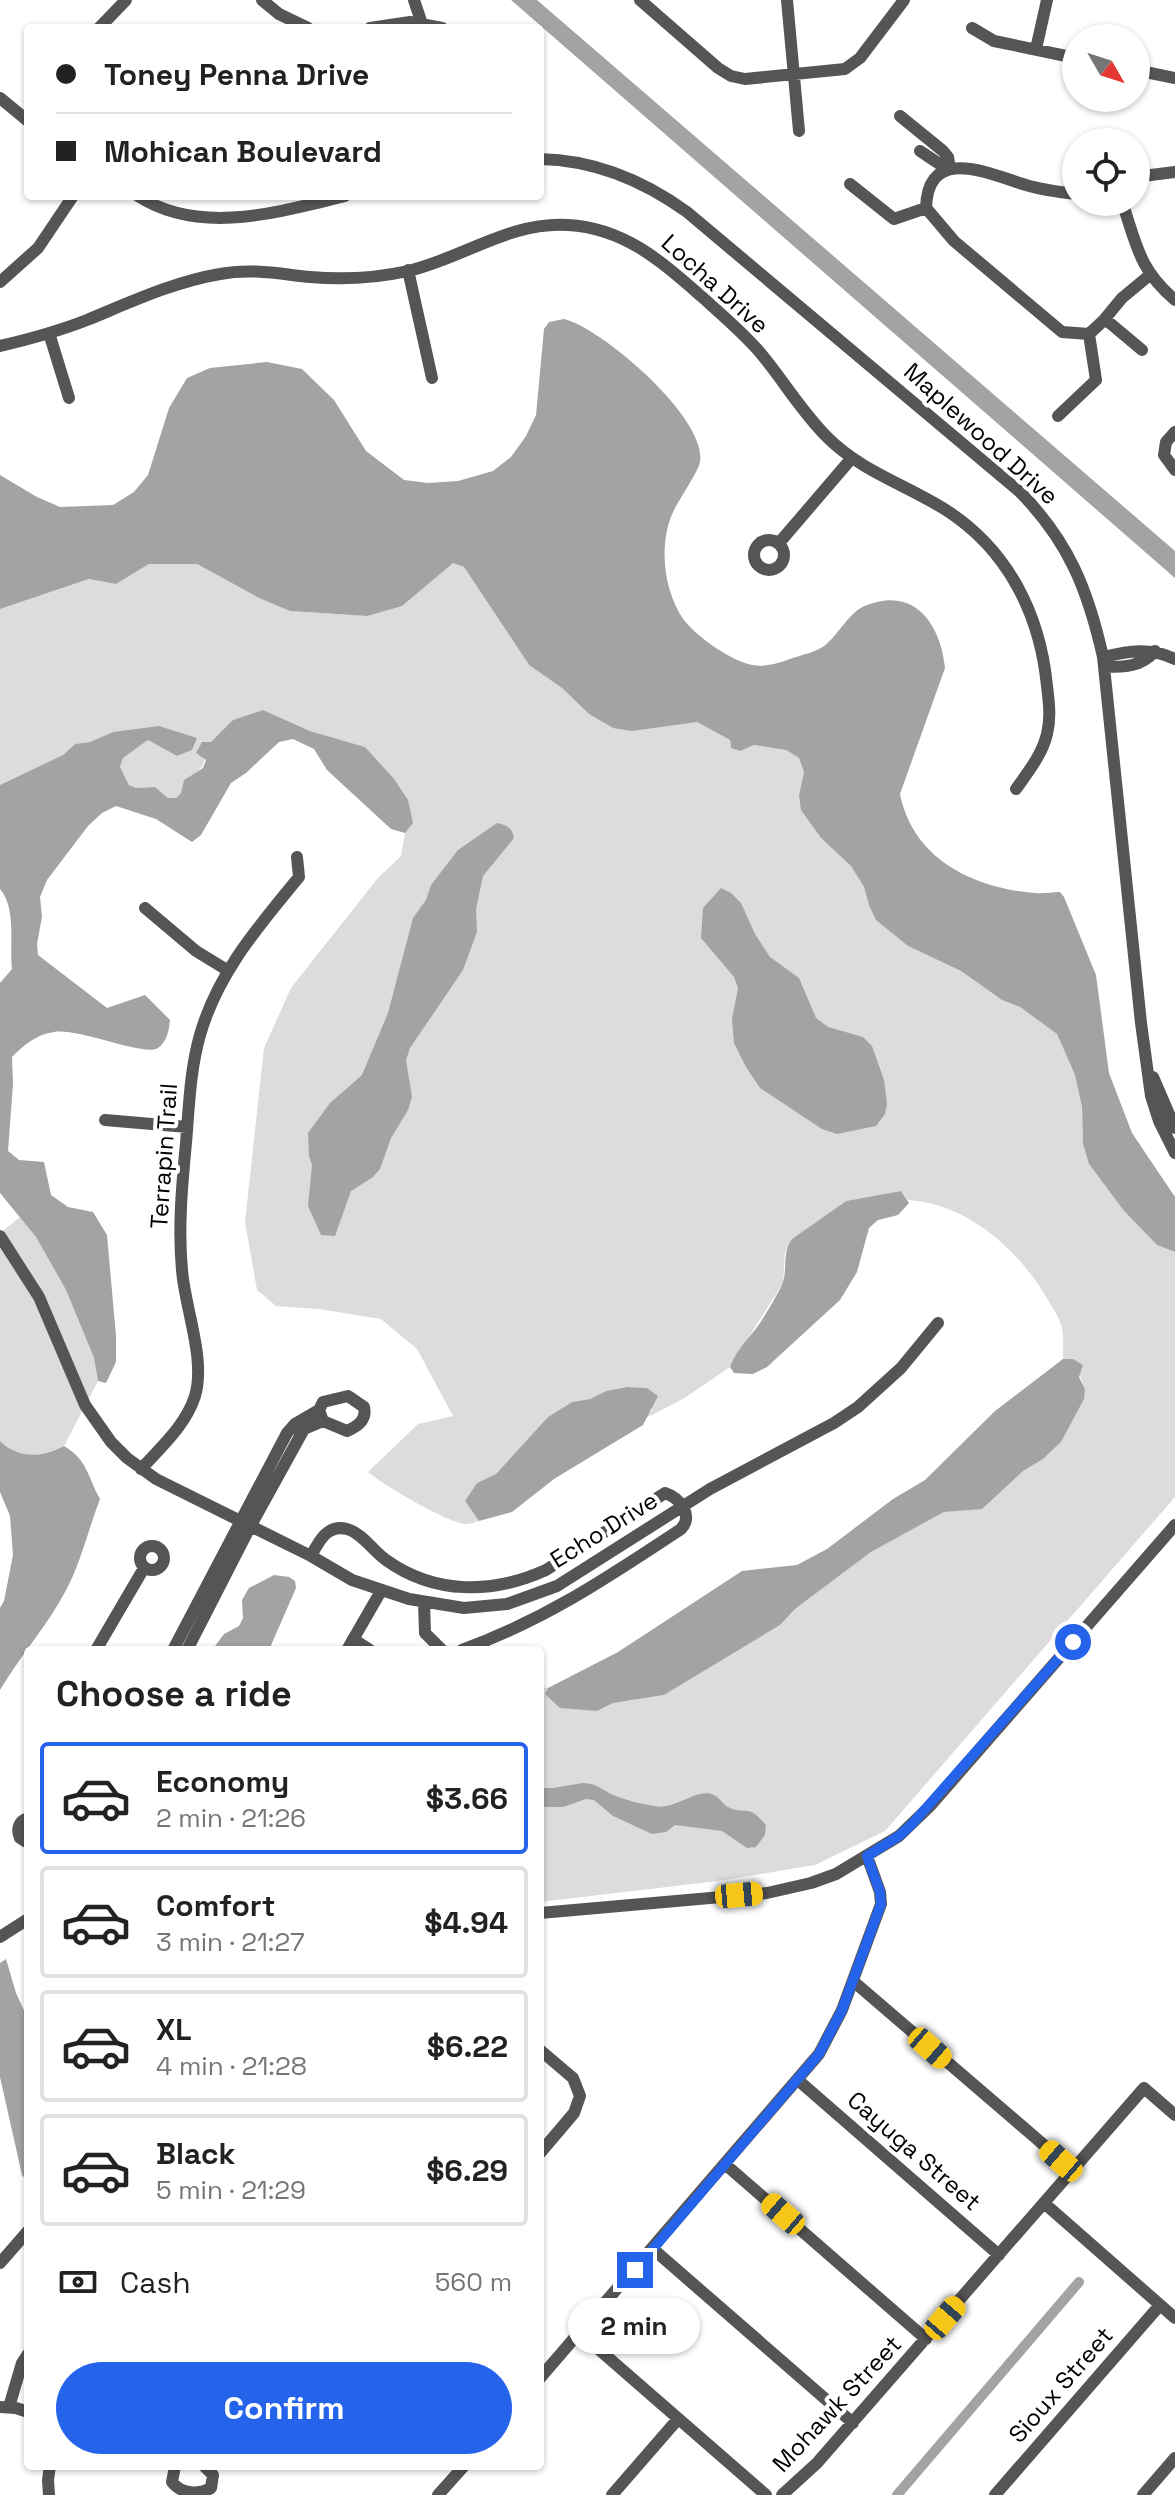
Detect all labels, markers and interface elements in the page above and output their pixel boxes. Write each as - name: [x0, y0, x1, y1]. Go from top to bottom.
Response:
- north arrow: [1062, 24, 1150, 112]
- map controls: [1062, 24, 1150, 216]
- text: Toney Penna Drive: [104, 55, 369, 94]
- button: locate: [1062, 128, 1150, 216]
- text: Mohican Boulevard: [104, 132, 382, 171]
- street label: Locha Drive: [655, 227, 776, 340]
- street label: Maplewood Drive: [898, 356, 1065, 511]
- street label: Terrapin Trail: [143, 1082, 184, 1230]
- street label: Echo Drive: [544, 1484, 663, 1575]
- route start: [1055, 1624, 1091, 1660]
- text: Choose a ride: [56, 1671, 292, 1717]
- icon: car: [60, 1762, 132, 1834]
- text: Economy: [156, 1762, 289, 1801]
- text: $3.66: [426, 1779, 508, 1818]
- text: 2 min · 21:26: [156, 1801, 306, 1835]
- car: [714, 1881, 764, 1909]
- icon: car: [60, 1886, 132, 1958]
- text: Comfort: [156, 1886, 275, 1925]
- text: $4.94: [424, 1903, 508, 1942]
- text: 3 min · 21:27: [156, 1925, 305, 1959]
- icon: car: [60, 2010, 132, 2082]
- text: XL: [156, 2010, 192, 2049]
- car: [904, 2023, 956, 2073]
- text: $6.22: [427, 2027, 508, 2066]
- text: 4 min · 21:28: [156, 2049, 307, 2083]
- street label: Cayuga Street: [841, 2084, 988, 2217]
- icon: car: [60, 2134, 132, 2206]
- text: Black: [156, 2134, 235, 2173]
- car: [1035, 2136, 1087, 2186]
- text: $6.29: [426, 2151, 508, 2190]
- text: 5 min · 21:29: [156, 2173, 306, 2207]
- car: [757, 2189, 809, 2239]
- route end: [617, 2252, 653, 2288]
- icon: cash: [56, 2260, 100, 2304]
- text: Cash: [120, 2263, 191, 2302]
- text: 560 m: [435, 2265, 512, 2299]
- car: [920, 2292, 970, 2344]
- callout: 2 min: [569, 2298, 701, 2354]
- text: 2 min: [600, 2309, 668, 2343]
- street label: Sioux Street: [1002, 2320, 1120, 2449]
- street label: Mohawk Street: [765, 2329, 908, 2478]
- button: Confirm: [56, 2362, 512, 2454]

